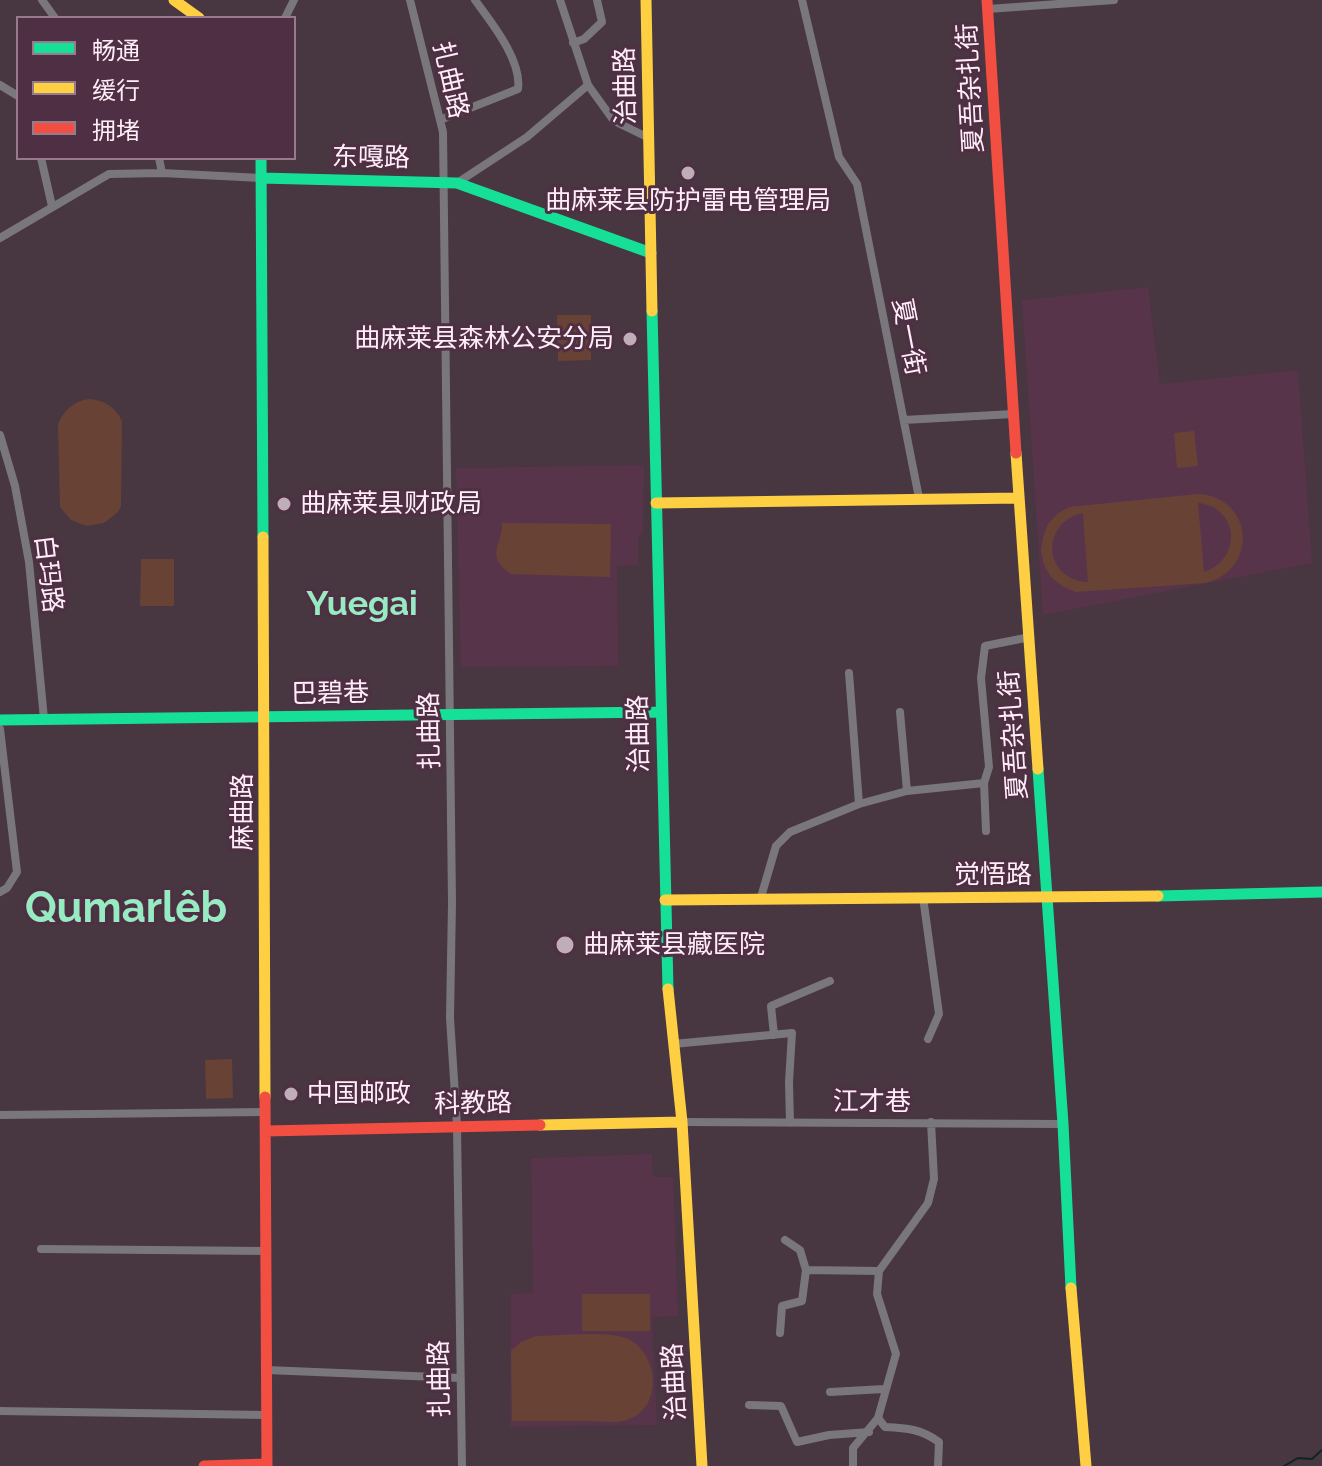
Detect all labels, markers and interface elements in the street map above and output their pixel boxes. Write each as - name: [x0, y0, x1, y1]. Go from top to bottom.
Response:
- legend: [16, 16, 296, 160]
- street label: 夏吾杂扎街: [952, 22, 990, 154]
- text: 畅通: [92, 36, 140, 65]
- street label: 扎曲路: [426, 38, 474, 122]
- street label: 治曲路: [610, 47, 642, 125]
- text: 缓行: [92, 76, 140, 105]
- text: 拥堵: [92, 116, 140, 145]
- street label: 东嘎路: [332, 142, 410, 174]
- marker: 曲麻莱县防护雷电管理局: [679, 164, 697, 182]
- place label: 曲麻莱县防护雷电管理局: [545, 185, 831, 217]
- street label: 夏一街: [885, 296, 931, 378]
- place label: 曲麻莱县森林公安分局: [354, 323, 614, 355]
- marker: 曲麻莱县森林公安分局: [621, 330, 639, 348]
- place label: 曲麻莱县财政局: [300, 488, 482, 520]
- marker: 曲麻莱县财政局: [275, 495, 293, 513]
- street label: 白玛路: [28, 533, 68, 615]
- district label: Yuegai: [306, 585, 418, 625]
- street label: 夏吾杂扎街: [994, 669, 1034, 801]
- street label: 巴碧巷: [291, 678, 369, 710]
- street label: 扎曲路: [414, 692, 446, 770]
- street label: 治曲路: [623, 695, 655, 773]
- street label: 麻曲路: [227, 773, 259, 851]
- street label: 觉悟路: [954, 859, 1032, 891]
- district label: Qumarlêb: [25, 884, 227, 934]
- place label: 曲麻莱县藏医院: [583, 929, 765, 961]
- marker: 曲麻莱县藏医院: [554, 934, 576, 956]
- place label: 中国邮政: [307, 1078, 411, 1110]
- marker: 中国邮政: [282, 1085, 300, 1103]
- street label: 江才巷: [833, 1086, 911, 1118]
- street label: 科教路: [434, 1088, 512, 1120]
- street label: 扎曲路: [424, 1340, 456, 1418]
- street label: 治曲路: [657, 1342, 693, 1422]

